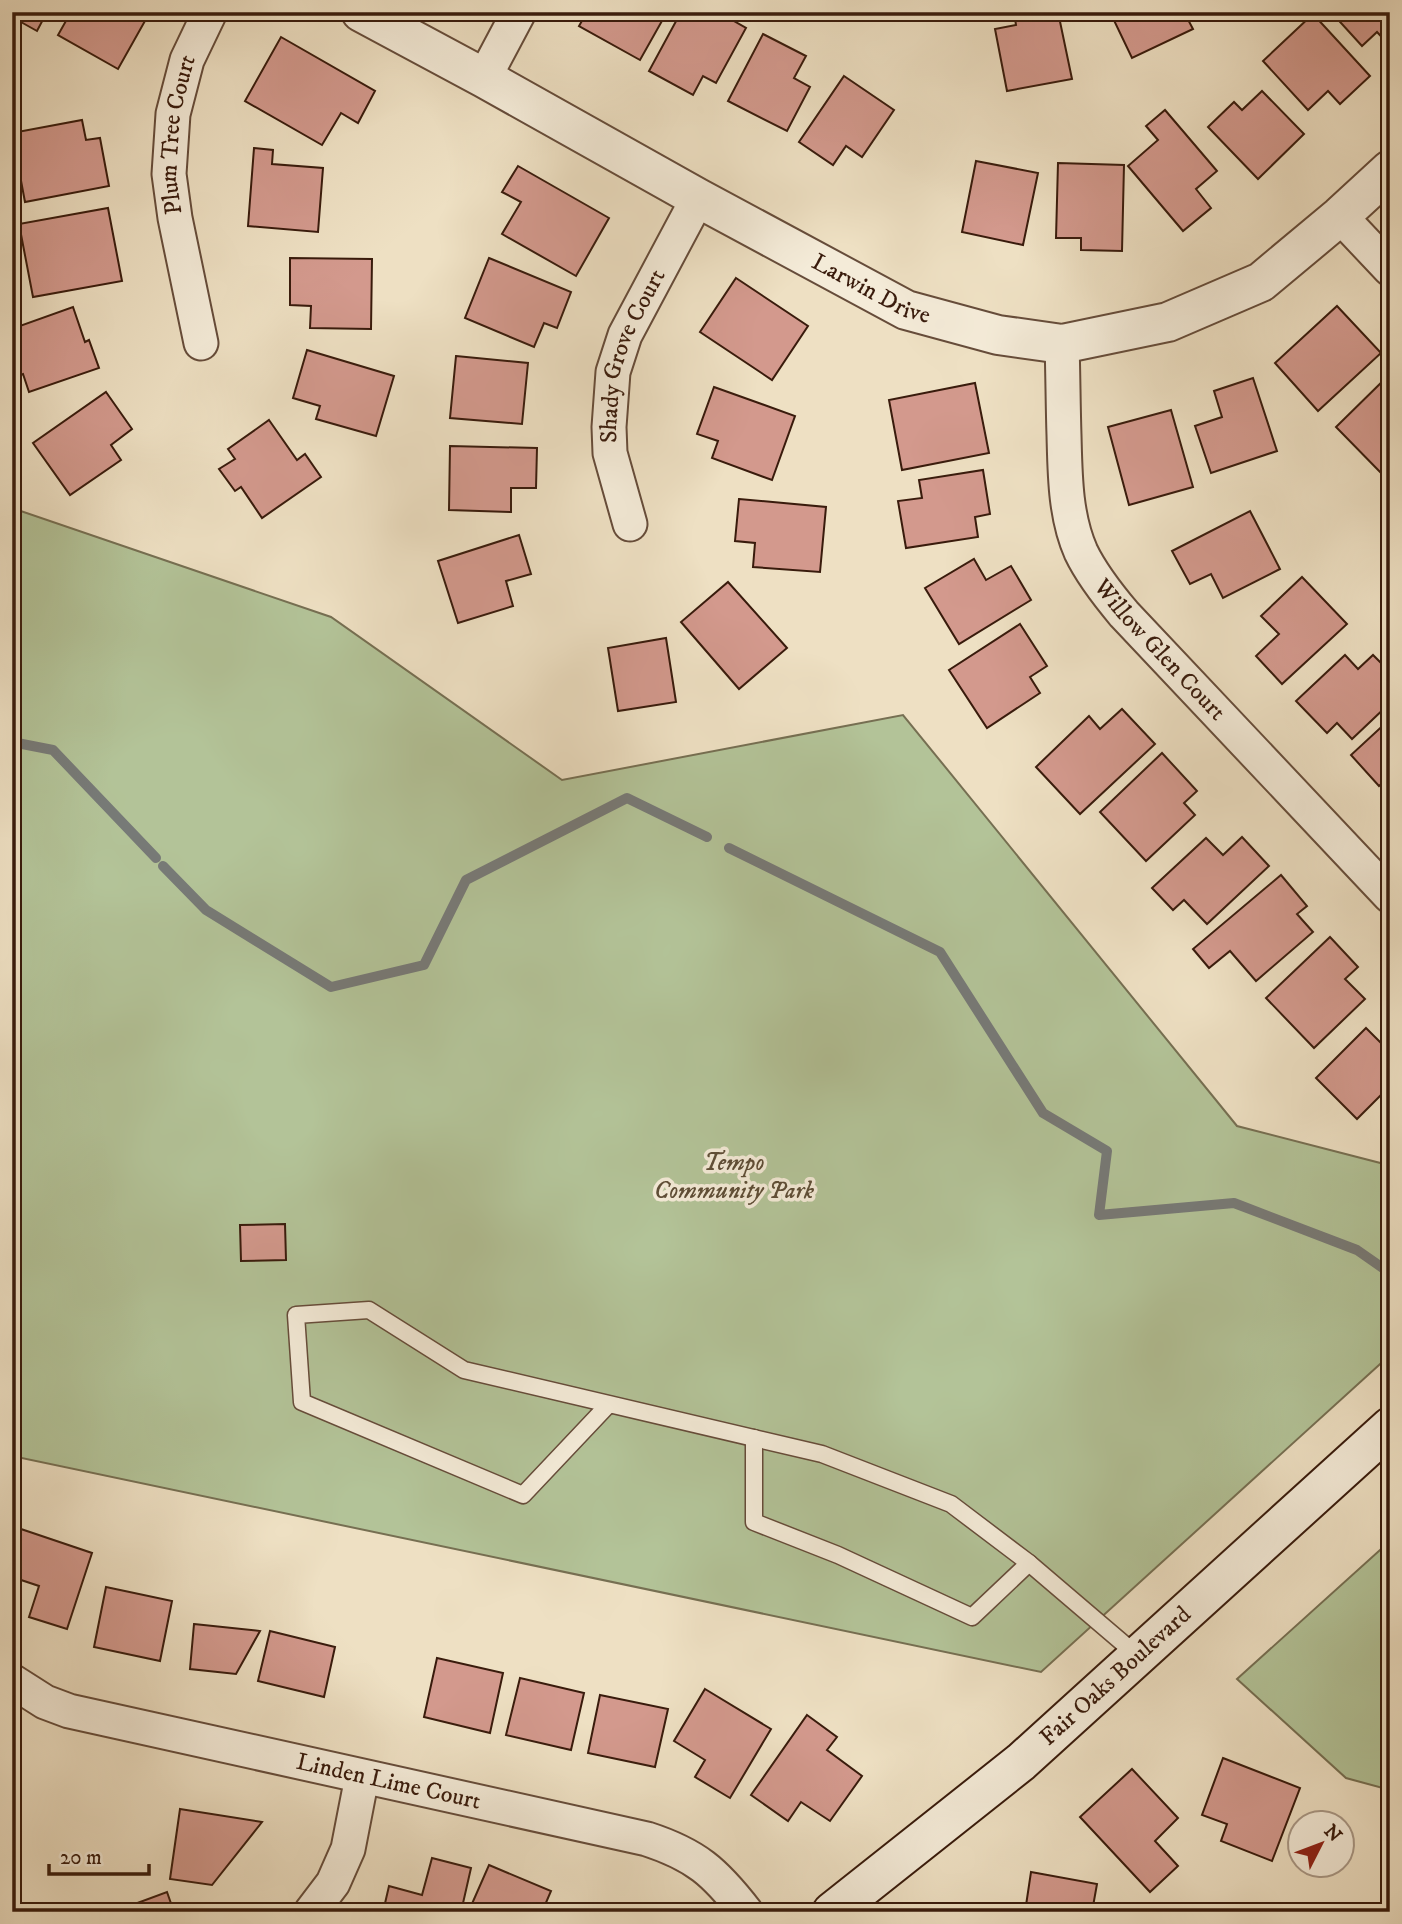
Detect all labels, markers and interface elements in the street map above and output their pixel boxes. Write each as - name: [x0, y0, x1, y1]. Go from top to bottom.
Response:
- street label: Plum Tree Court: [153, 49, 203, 216]
- street label: Larwin Drive: [807, 247, 934, 331]
- street label: Shady Grove Court: [594, 264, 672, 444]
- street label: Willow Glen Court: [1086, 572, 1232, 727]
- park label: Tempo Community Park: [654, 1148, 814, 1206]
- street label: Fair Oaks Boulevard: [1034, 1600, 1197, 1752]
- street label: Linden Lime Court: [293, 1747, 484, 1817]
- north arrow: [1286, 1808, 1356, 1878]
- text: N: [1319, 1820, 1347, 1847]
- scale bar: [49, 1833, 149, 1877]
- text: 20 m: [60, 1845, 102, 1871]

